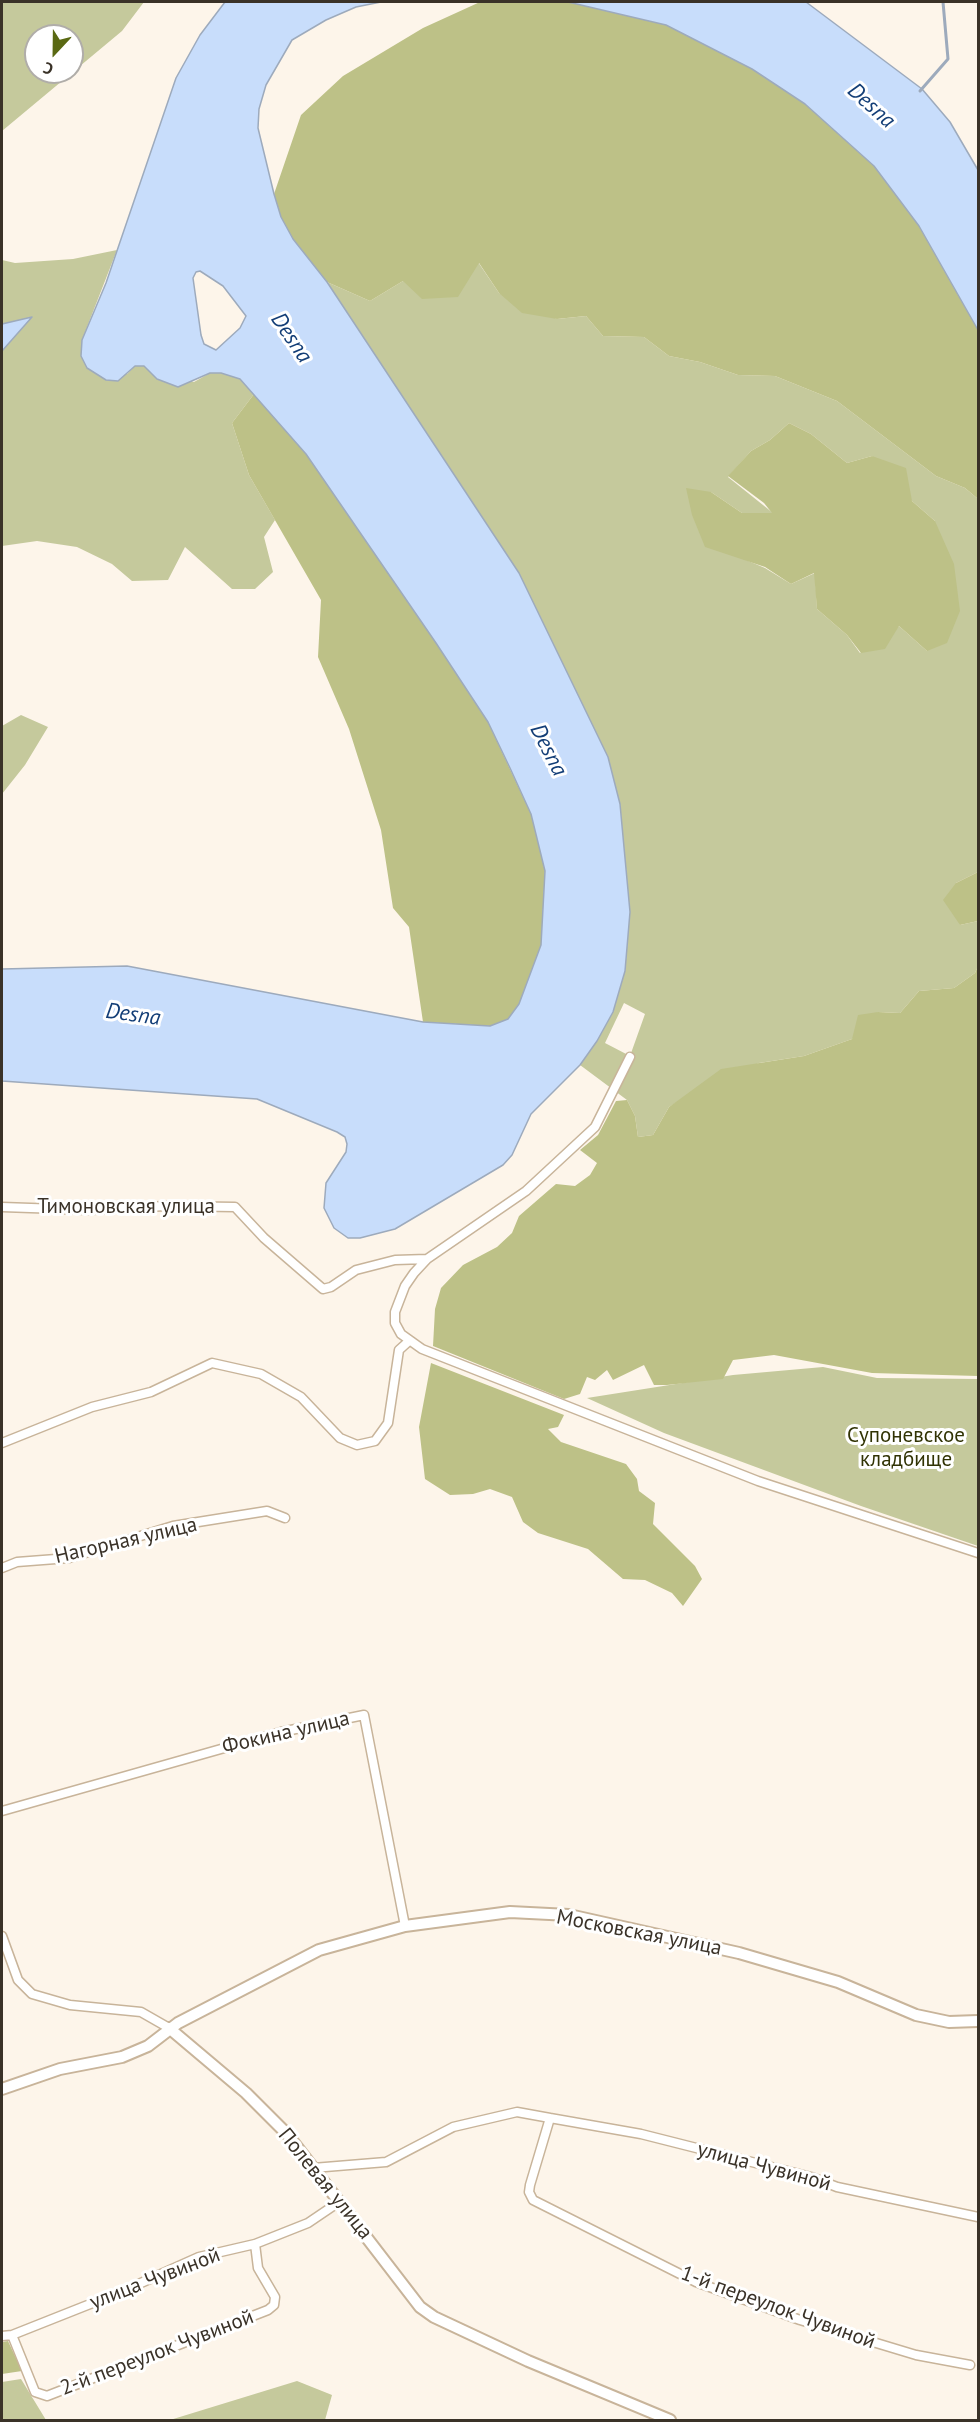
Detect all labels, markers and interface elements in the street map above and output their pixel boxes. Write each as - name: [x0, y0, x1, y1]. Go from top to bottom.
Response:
- north arrow: [24, 24, 84, 84]
- text: С: [40, 58, 56, 80]
- water label: Desna: [842, 78, 900, 134]
- water label: Desna: [265, 308, 317, 368]
- water label: Desna: [524, 720, 572, 780]
- water label: Desna: [104, 998, 162, 1032]
- street label: Тимоновская улица: [37, 1194, 215, 1220]
- park label: Супоневское кладбище: [847, 1423, 965, 1473]
- street label: Нагорная улица: [52, 1512, 200, 1570]
- street label: Фокина улица: [220, 1706, 352, 1760]
- street label: Московская улица: [554, 1905, 724, 1961]
- street label: Полевая улица: [272, 2123, 378, 2245]
- street label: улица Чувиной: [694, 2137, 834, 2197]
- street label: улица Чувиной: [86, 2243, 224, 2315]
- street label: 1-й переулок Чувиной: [677, 2261, 879, 2355]
- street label: 2-й переулок Чувиной: [57, 2304, 257, 2402]

